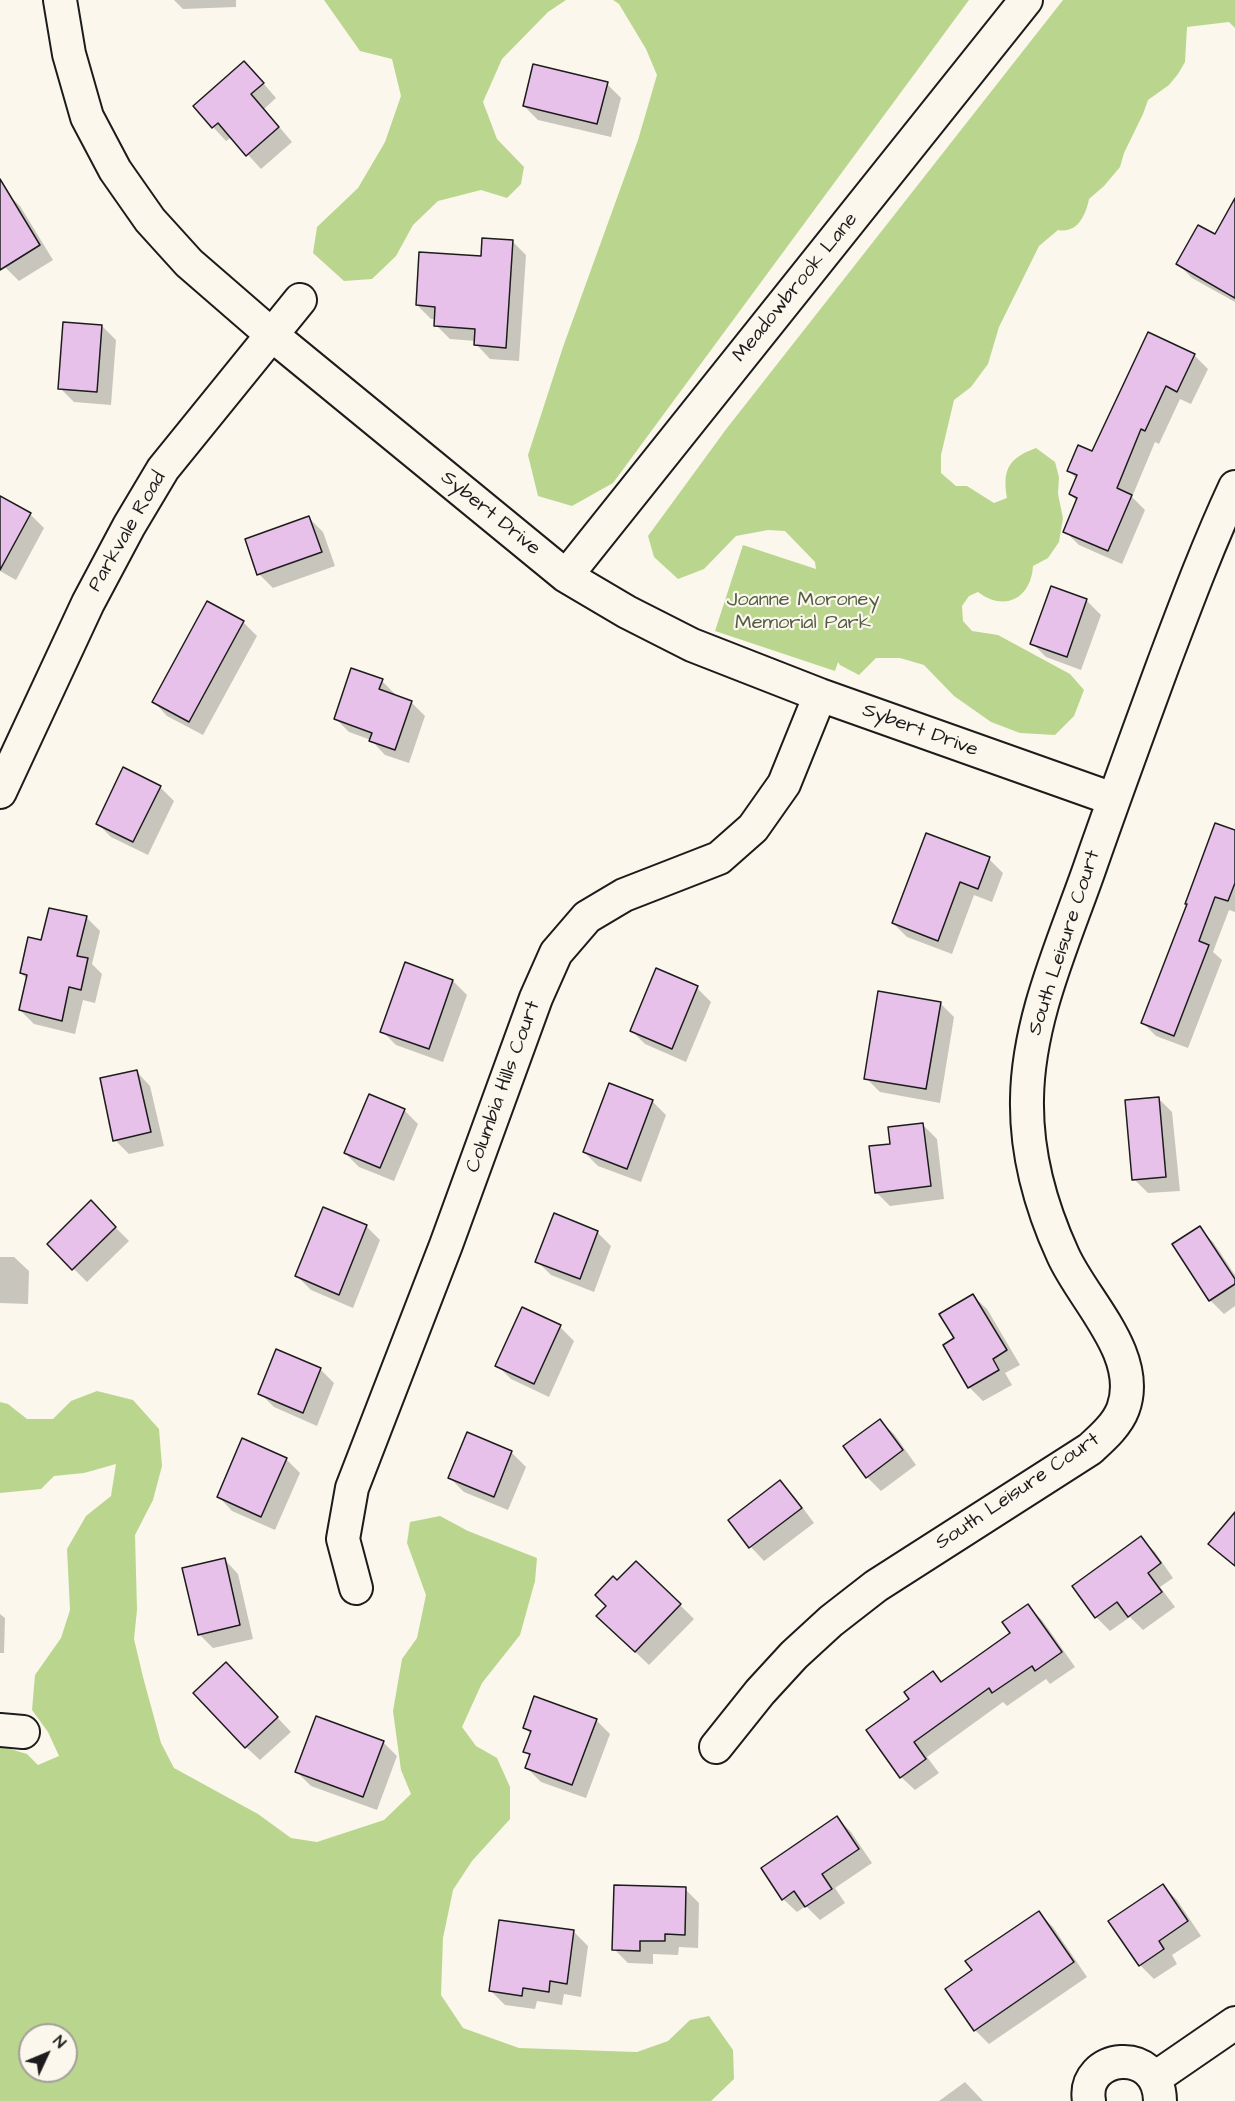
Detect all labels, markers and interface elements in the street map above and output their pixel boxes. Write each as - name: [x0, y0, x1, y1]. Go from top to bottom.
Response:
- street label: Meadowbrook Lane: [728, 209, 864, 367]
- street label: Sybert Drive: [435, 467, 545, 561]
- street label: Parkvale Road: [84, 468, 172, 596]
- park label: Joanne Moroney Memorial Park: [727, 589, 879, 636]
- street label: Sybert Drive: [859, 699, 981, 763]
- street label: South Leisure Court: [1024, 848, 1106, 1038]
- street label: Columbia Hills Court: [462, 998, 546, 1176]
- street label: South Leisure Court: [931, 1428, 1105, 1556]
- north arrow: [18, 2023, 78, 2083]
- text: N: [48, 2031, 71, 2053]

